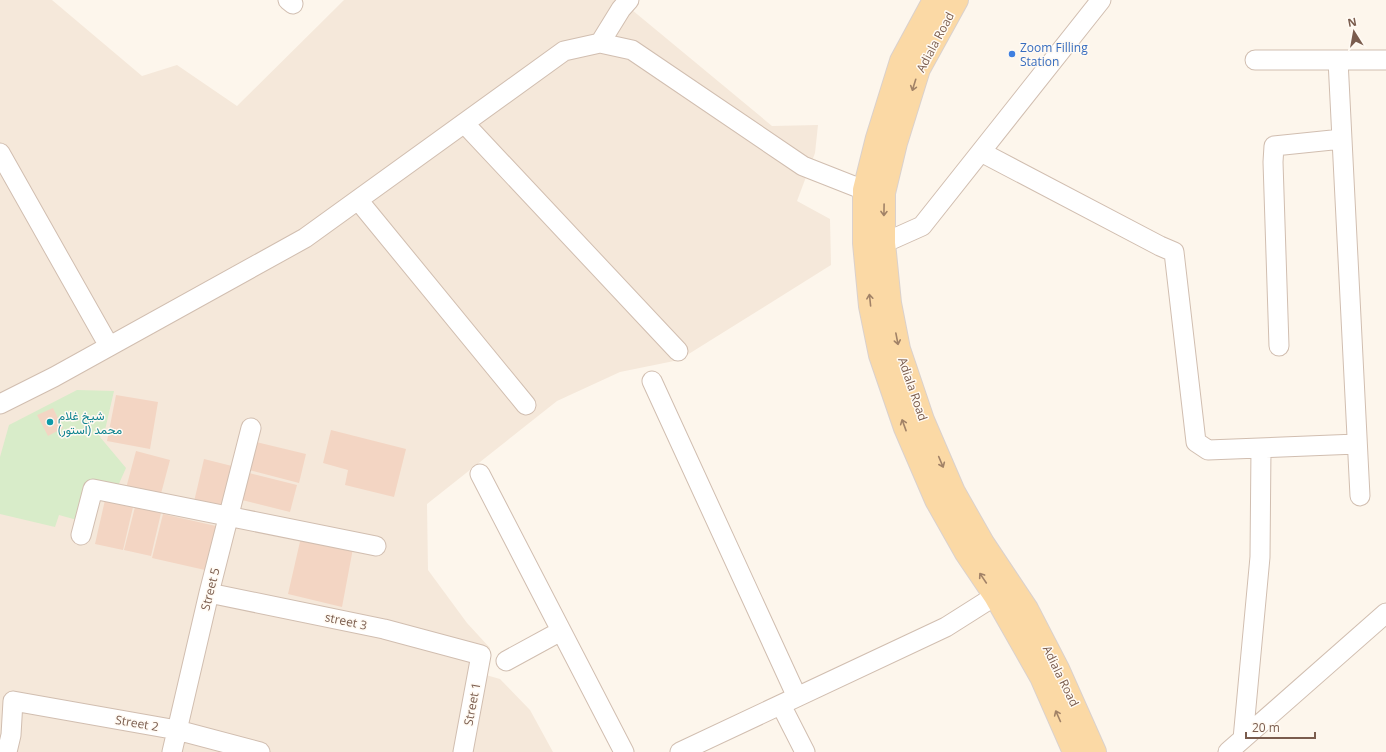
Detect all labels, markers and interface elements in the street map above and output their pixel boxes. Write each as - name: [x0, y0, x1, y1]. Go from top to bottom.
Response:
- street label: Adiala Road: [912, 9, 958, 75]
- north arrow: [1334, 12, 1374, 52]
- text: N: [1346, 13, 1358, 30]
- place label: Zoom Filling Station: [1020, 39, 1088, 70]
- marker: Zoom Filling Station: [1007, 49, 1017, 59]
- one-way arrow: [910, 78, 917, 91]
- one-way arrow: [880, 203, 888, 216]
- one-way arrow: [866, 294, 874, 307]
- one-way arrow: [893, 333, 901, 346]
- street label: Adiala Road: [894, 355, 932, 423]
- place label: شیخ غلام محمد (استور): [58, 407, 122, 438]
- marker: شیخ غلام محمد (استور): [45, 417, 55, 427]
- one-way arrow: [900, 420, 908, 432]
- one-way arrow: [938, 455, 945, 467]
- street label: Street 5: [196, 566, 224, 612]
- one-way arrow: [979, 573, 987, 584]
- street label: street 3: [323, 608, 369, 634]
- street label: Adiala Road: [1039, 643, 1083, 709]
- street label: Street 1: [460, 681, 484, 727]
- street label: Street 2: [114, 711, 160, 735]
- one-way arrow: [1054, 711, 1061, 723]
- scale bar: [1246, 714, 1315, 740]
- text: 20 m: [1252, 719, 1280, 736]

